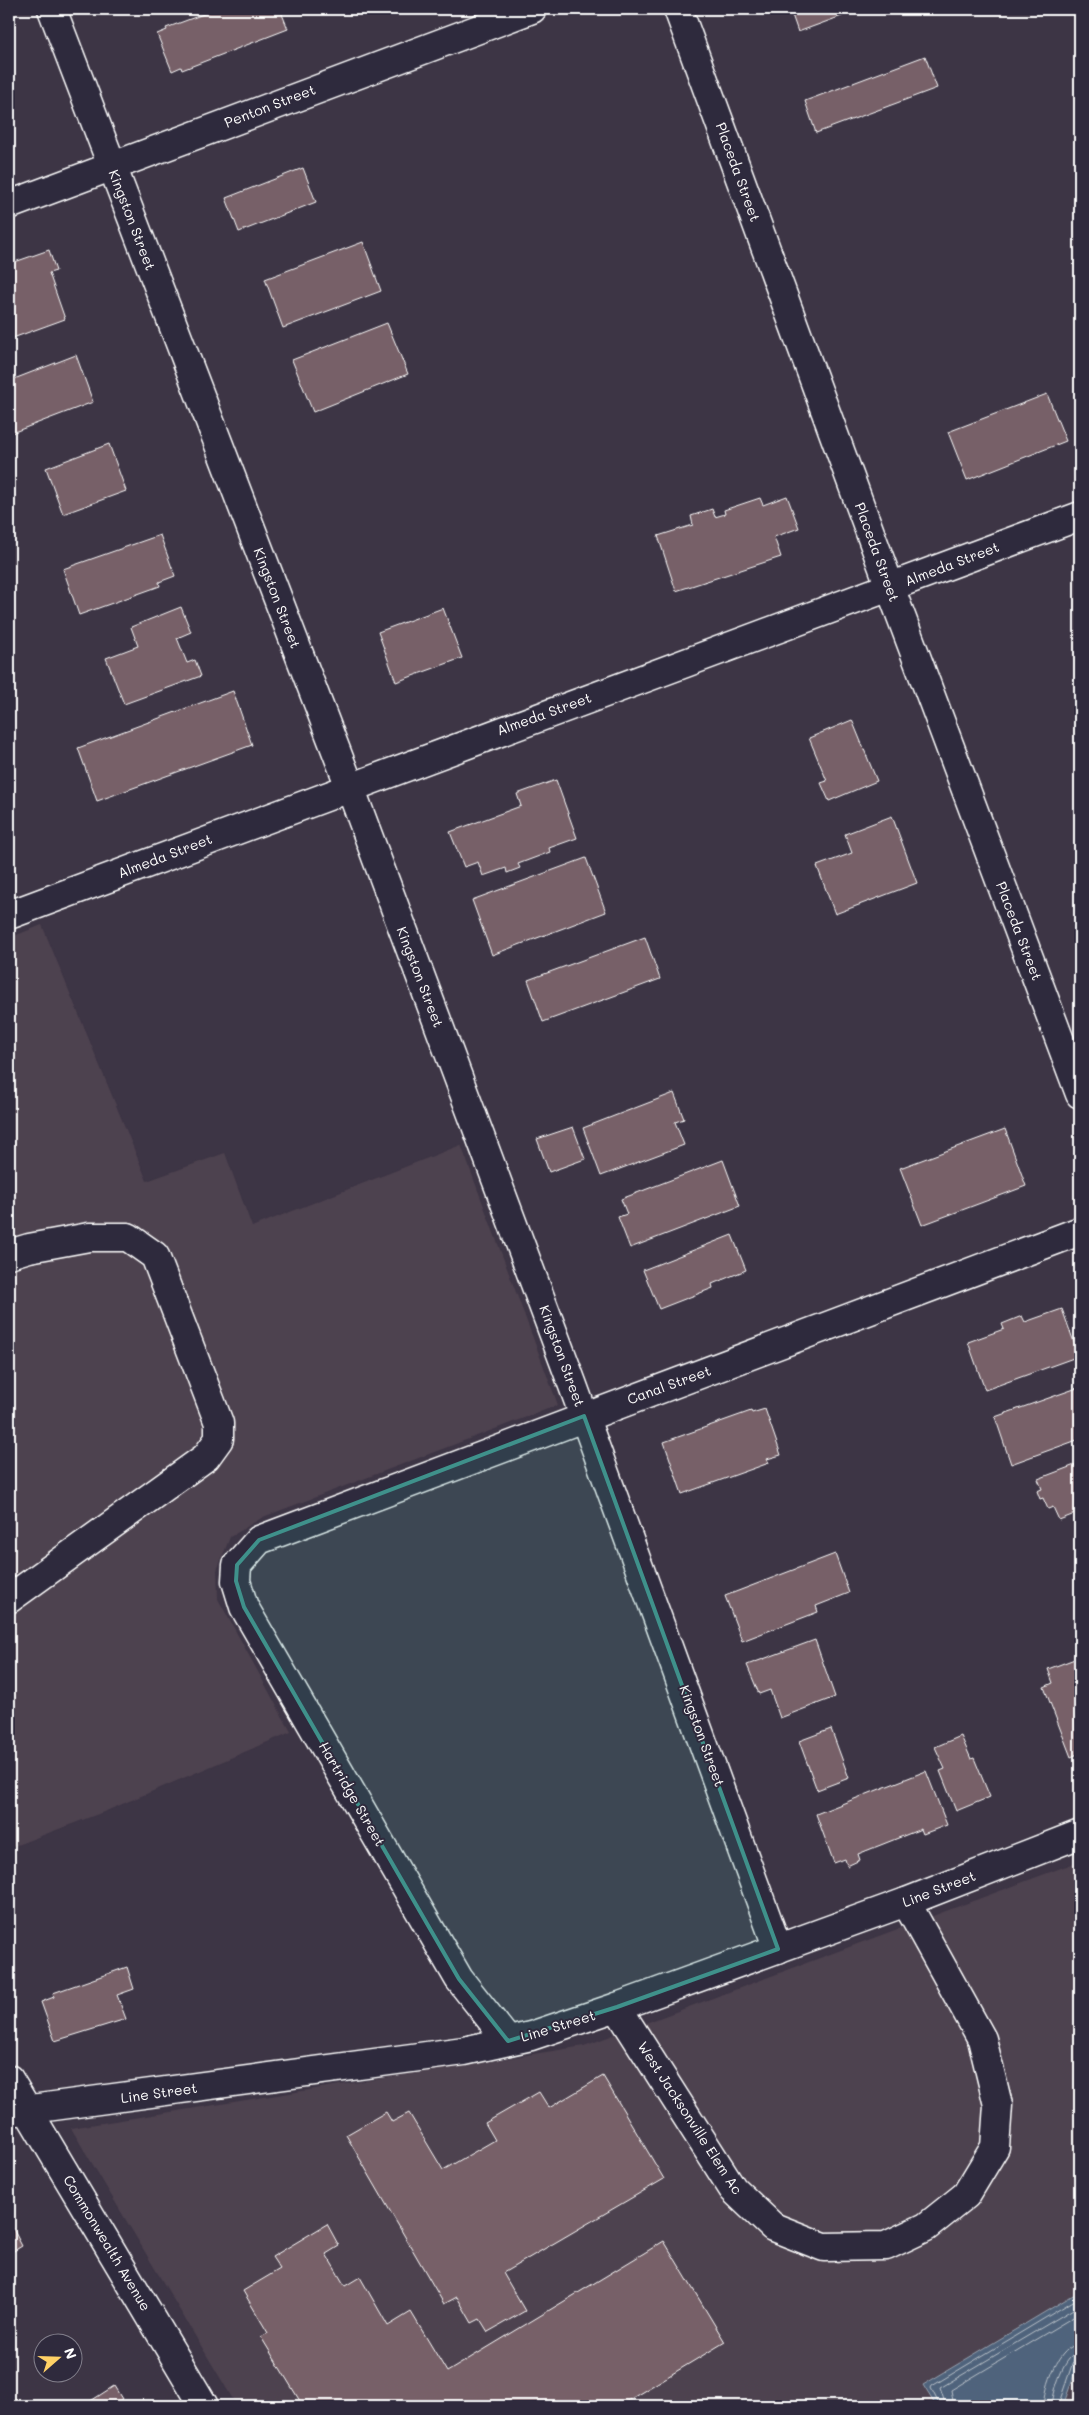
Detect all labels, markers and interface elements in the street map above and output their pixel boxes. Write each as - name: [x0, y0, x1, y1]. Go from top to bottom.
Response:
- street label: Penton Street: [221, 79, 318, 132]
- street label: Placeda Street: [712, 120, 765, 224]
- street label: Kingston Street: [104, 167, 160, 273]
- street label: Placeda Street: [851, 500, 904, 604]
- street label: Almeda Street: [902, 537, 1002, 590]
- street label: Kingston Street: [249, 545, 305, 651]
- street label: Almeda Street: [494, 688, 594, 740]
- street label: Almeda Street: [115, 829, 215, 882]
- street label: Placeda Street: [992, 879, 1047, 983]
- street label: Kingston Street: [392, 924, 448, 1030]
- street label: Kingston Street: [535, 1302, 590, 1409]
- street label: Canal Street: [624, 1361, 713, 1408]
- street label: Kingston Street: [675, 1682, 730, 1789]
- street label: Hartridge Street: [315, 1738, 390, 1850]
- street label: Line Street: [899, 1866, 978, 1911]
- street label: Line Street: [518, 2005, 598, 2046]
- street label: West Jacksonville Elem Ac: [634, 2038, 747, 2198]
- street label: Line Street: [119, 2078, 198, 2107]
- street label: Commonwealth Avenue: [59, 2171, 156, 2314]
- north arrow: [32, 2332, 82, 2382]
- text: N: [60, 2345, 81, 2362]

